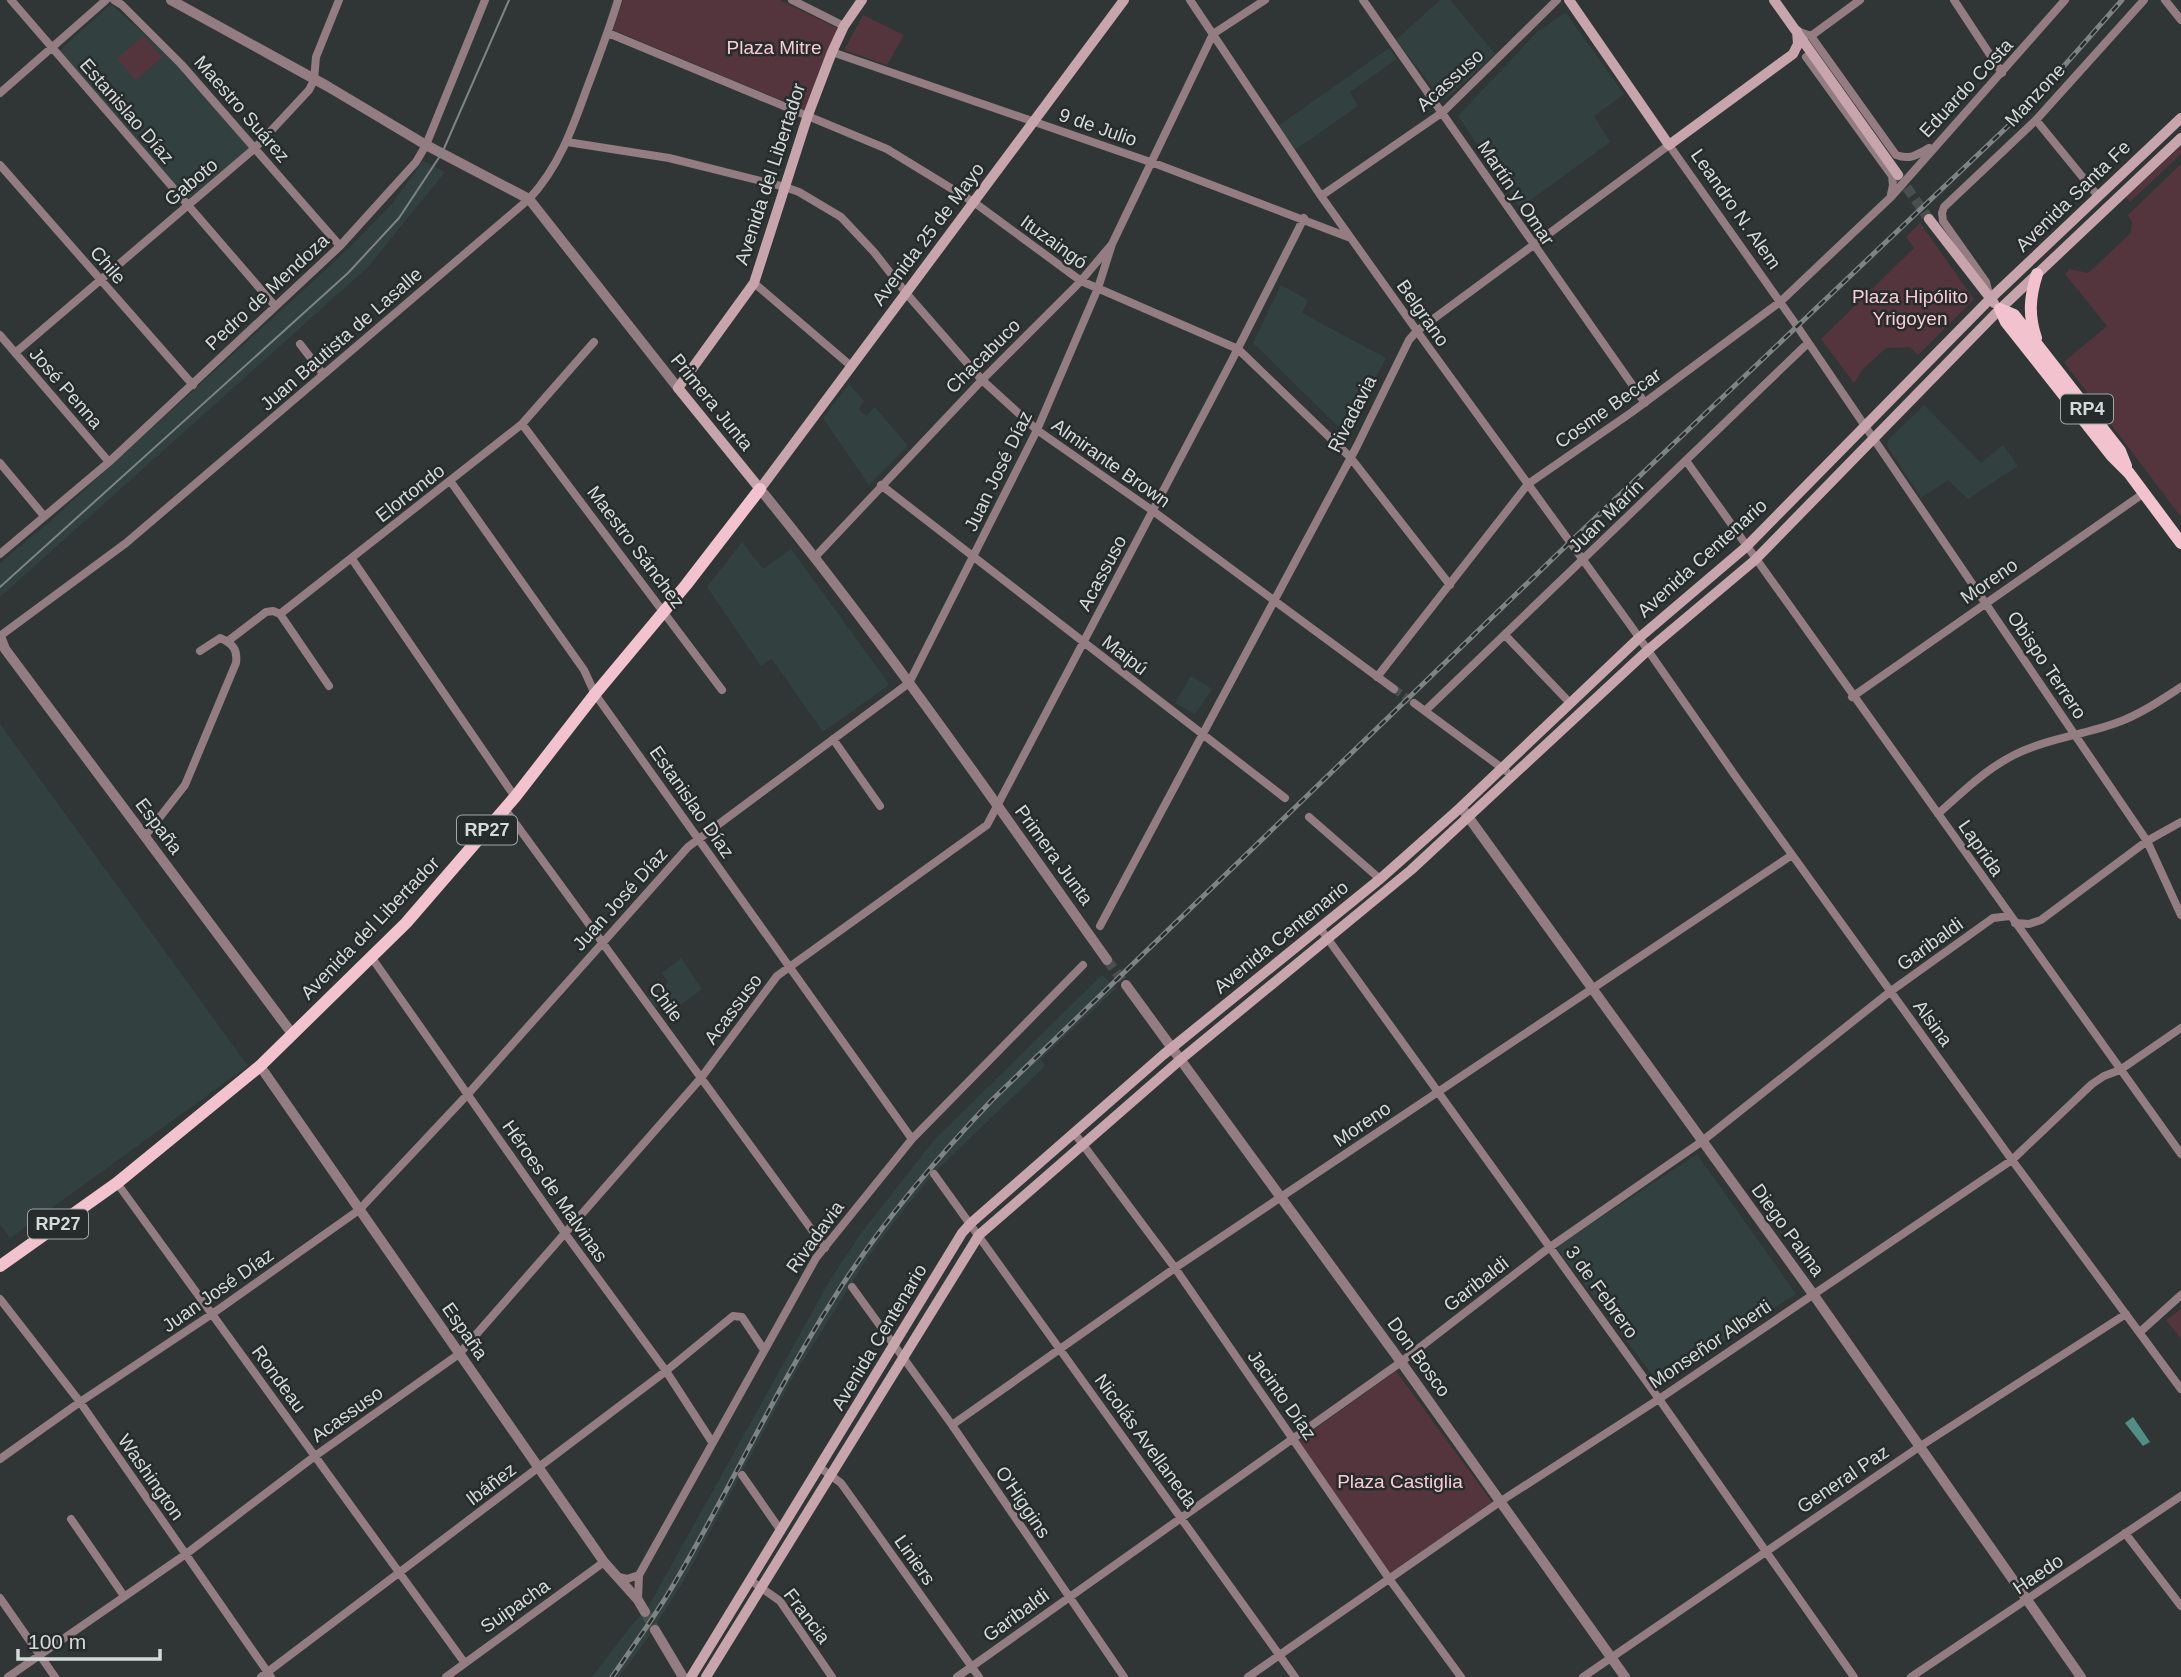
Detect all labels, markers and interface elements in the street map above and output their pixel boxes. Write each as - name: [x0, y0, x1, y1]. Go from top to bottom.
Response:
- street label: Eduardo Costa: [1915, 34, 2017, 142]
- park label: Plaza Mitre: [726, 37, 822, 58]
- street label: Acassuso: [1412, 45, 1488, 115]
- street label: Maestro Suárez: [190, 51, 294, 167]
- street label: Estanislao Díaz: [76, 54, 178, 168]
- street label: Manzone: [2001, 59, 2069, 131]
- street label: Avenida del Libertador: [731, 80, 810, 267]
- street label: 9 de Julio: [1056, 104, 1140, 150]
- street label: Avenida Santa Fe: [2012, 136, 2134, 256]
- street label: Martín y Omar: [1473, 137, 1559, 250]
- street label: Leandro N. Alem: [1687, 145, 1785, 273]
- street label: Gaboto: [160, 154, 222, 210]
- street label: Avenida 25 de Mayo: [868, 159, 988, 309]
- street label: Ituzaingó: [1017, 211, 1091, 273]
- street label: Pedro de Mendoza: [201, 229, 333, 354]
- street label: Chile: [86, 242, 130, 288]
- street label: Juan Bautista de Lasalle: [256, 263, 426, 415]
- street label: Belgrano: [1393, 276, 1453, 350]
- park label: Plaza Hipólito Yrigoyen: [1852, 286, 1968, 329]
- street label: Chacabuco: [942, 315, 1024, 397]
- street label: José Penna: [25, 343, 107, 433]
- street label: Primera Junta: [667, 349, 758, 455]
- street label: Cosme Beccar: [1551, 363, 1666, 452]
- street label: Rivadavia: [1324, 372, 1380, 456]
- road number: RP4: [2061, 394, 2113, 424]
- street label: Juan José Díaz: [960, 408, 1036, 534]
- street label: Almirante Brown: [1048, 414, 1174, 512]
- street label: Elortondo: [371, 460, 449, 526]
- street label: Juan Marín: [1565, 475, 1647, 557]
- street label: Maestro Sánchez: [583, 482, 689, 612]
- street label: Avenida Centenario: [1633, 494, 1771, 622]
- street label: Acassuso: [1073, 532, 1131, 614]
- street label: Moreno: [1957, 554, 2021, 608]
- street label: Obispo Terrero: [2003, 607, 2091, 723]
- street label: Maipú: [1098, 631, 1152, 679]
- street label: Estanislao Díaz: [646, 742, 738, 862]
- street label: España: [131, 794, 187, 858]
- street label: Primera Junta: [1011, 801, 1098, 909]
- road number: RP27: [457, 816, 517, 844]
- street label: Laprida: [1954, 816, 2008, 880]
- street label: Juan José Díaz: [568, 843, 672, 955]
- street label: Avenida del Libertador: [297, 852, 444, 1004]
- street label: Avenida Centenario: [1210, 876, 1352, 998]
- street label: Garibaldi: [1893, 913, 1967, 975]
- street label: Acassuso: [700, 970, 766, 1048]
- street label: Chile: [645, 978, 687, 1026]
- street label: Alsina: [1909, 996, 1957, 1050]
- street label: Moreno: [1329, 1097, 1395, 1151]
- street label: Héroes de Malvinas: [498, 1116, 612, 1266]
- street label: Diego Palma: [1748, 1180, 1829, 1281]
- street label: Rivadavia: [782, 1197, 848, 1277]
- road number: RP27: [28, 1210, 88, 1238]
- street label: 3 de Febrero: [1562, 1242, 1642, 1342]
- street label: Juan José Díaz: [158, 1244, 278, 1336]
- street label: Garibaldi: [1440, 1252, 1512, 1316]
- street label: Avenida Centenario: [827, 1260, 931, 1414]
- street label: Monseñor Alberti: [1645, 1295, 1775, 1393]
- street label: España: [438, 1299, 492, 1364]
- street label: Don Bosco: [1383, 1313, 1455, 1401]
- street label: Rondeau: [248, 1342, 310, 1416]
- street label: Jacinto Díaz: [1243, 1346, 1321, 1444]
- street label: Nicolás Avellaneda: [1090, 1370, 1202, 1512]
- street label: Acassuso: [307, 1382, 387, 1446]
- street label: Washington: [114, 1430, 188, 1524]
- street label: General Paz: [1793, 1441, 1893, 1517]
- street label: Ibáñez: [462, 1458, 520, 1510]
- street label: O'Higgins: [991, 1462, 1055, 1542]
- park label: Plaza Castiglia: [1337, 1471, 1463, 1492]
- street label: Liniers: [890, 1531, 940, 1589]
- street label: Haedo: [2009, 1550, 2067, 1598]
- street label: Suipacha: [477, 1574, 554, 1637]
- street label: Francia: [780, 1584, 835, 1648]
- street label: Garibaldi: [979, 1584, 1053, 1646]
- scale bar: [18, 1618, 159, 1662]
- text: 100 m: [28, 1630, 86, 1653]

